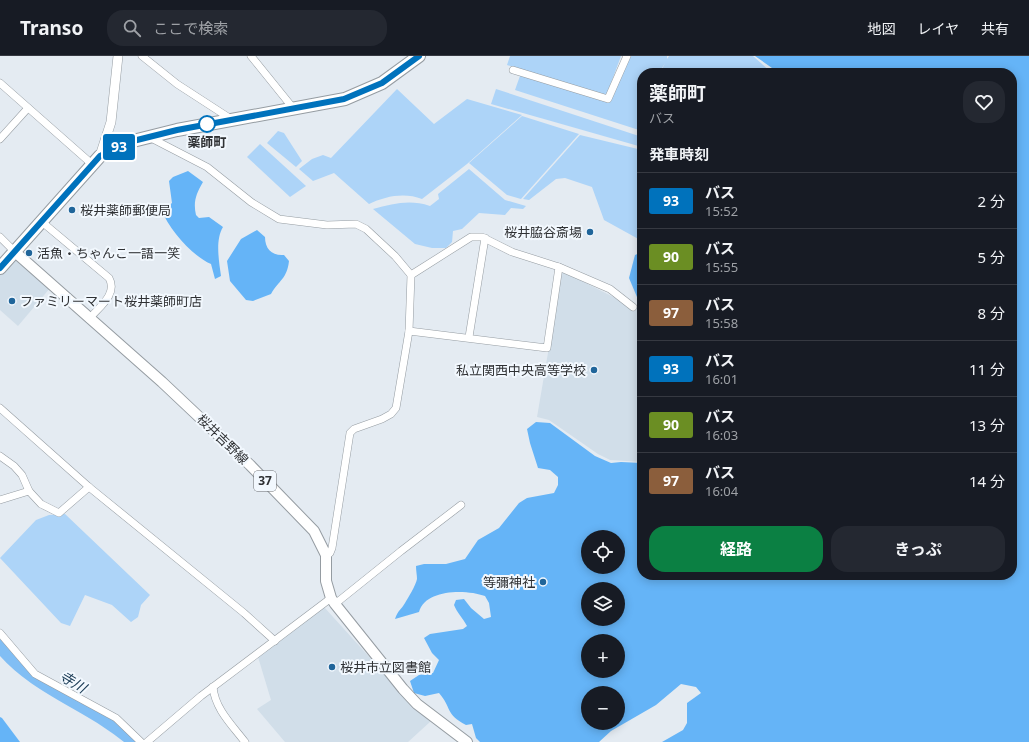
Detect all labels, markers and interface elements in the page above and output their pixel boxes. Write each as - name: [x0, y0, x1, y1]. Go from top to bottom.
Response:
- search box: [107, 10, 387, 46]
- text: Transo: [20, 15, 83, 41]
- icon: search: [121, 17, 143, 39]
- text: ここで検索: [153, 18, 228, 38]
- text: 地図: [867, 19, 895, 38]
- text: レイヤ: [917, 19, 959, 38]
- text: 共有: [981, 19, 1009, 38]
- text: 薬師町: [649, 80, 706, 106]
- button: heart: [963, 81, 1005, 123]
- text: バス: [649, 109, 675, 127]
- marker: 薬師町: [198, 115, 216, 133]
- place label: 薬師町: [187, 133, 227, 151]
- line badge: 93: [101, 134, 137, 160]
- text: 93: [111, 137, 127, 156]
- text: 発車時刻: [649, 144, 709, 164]
- text: バス: [705, 182, 735, 202]
- text: 93: [663, 191, 679, 210]
- text: 2 分: [978, 191, 1005, 211]
- place label: 桜井薬師郵便局: [80, 201, 171, 219]
- text: 15:52: [705, 202, 738, 220]
- marker: 桜井薬師郵便局: [67, 205, 77, 215]
- place label: 桜井脇谷斎場: [504, 223, 582, 241]
- marker: 桜井脇谷斎場: [585, 227, 595, 237]
- text: バス: [705, 238, 735, 258]
- place label: 活魚・ちゃんこ一語一笑: [37, 244, 180, 262]
- text: 90: [663, 247, 679, 266]
- text: 5 分: [978, 247, 1005, 267]
- marker: 活魚・ちゃんこ一語一笑: [24, 248, 34, 258]
- text: 15:55: [705, 258, 738, 276]
- place label: ファミリーマート桜井薬師町店: [20, 292, 202, 310]
- text: バス: [705, 294, 735, 314]
- marker: ファミリーマート桜井薬師町店: [7, 296, 17, 306]
- text: 97: [663, 303, 679, 322]
- text: 8 分: [978, 303, 1005, 323]
- text: 15:58: [705, 314, 738, 332]
- text: バス: [705, 350, 735, 370]
- text: 93: [663, 359, 679, 378]
- text: 11 分: [969, 359, 1005, 379]
- place label: 私立関西中央高等学校: [456, 361, 586, 379]
- marker: 私立関西中央高等学校: [589, 365, 599, 375]
- text: 16:01: [705, 370, 738, 388]
- text: バス: [705, 406, 735, 426]
- street label: 桜井吉野線: [193, 410, 253, 468]
- text: 90: [663, 415, 679, 434]
- text: 13 分: [969, 415, 1005, 435]
- text: 16:03: [705, 426, 738, 444]
- text: バス: [705, 462, 735, 482]
- road number: 37: [254, 471, 276, 491]
- text: 97: [663, 471, 679, 490]
- text: 14 分: [969, 471, 1005, 491]
- text: 16:04: [705, 482, 738, 500]
- button: 経路: [649, 526, 823, 572]
- button: きっぷ: [831, 526, 1005, 572]
- map controls: [581, 530, 625, 730]
- button: locate: [581, 530, 625, 574]
- place label: 等彌神社: [483, 573, 535, 591]
- marker: 等彌神社: [538, 577, 548, 587]
- button: layers: [581, 582, 625, 626]
- button: +: [581, 634, 625, 678]
- place label: 桜井市立図書館: [340, 658, 431, 676]
- marker: 桜井市立図書館: [327, 662, 337, 672]
- water label: 寺川: [56, 666, 92, 698]
- button: −: [581, 686, 625, 730]

